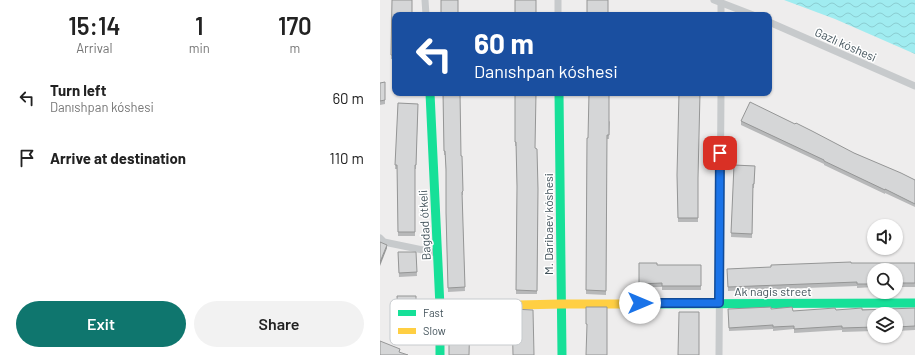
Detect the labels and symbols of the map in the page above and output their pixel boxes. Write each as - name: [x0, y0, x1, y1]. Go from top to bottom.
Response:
- street label: Gazlı kóshesi: [813, 24, 879, 64]
- pin: [703, 136, 737, 170]
- street label: M. Daribaev kóshesi: [541, 173, 555, 275]
- street label: Bagdad ótkeli: [415, 189, 433, 261]
- position arrow: [619, 282, 661, 324]
- street label: Ak nagis street: [734, 284, 812, 298]
- legend: [390, 299, 522, 345]
- text: Fast: [423, 306, 444, 319]
- text: Slow: [423, 324, 446, 337]

